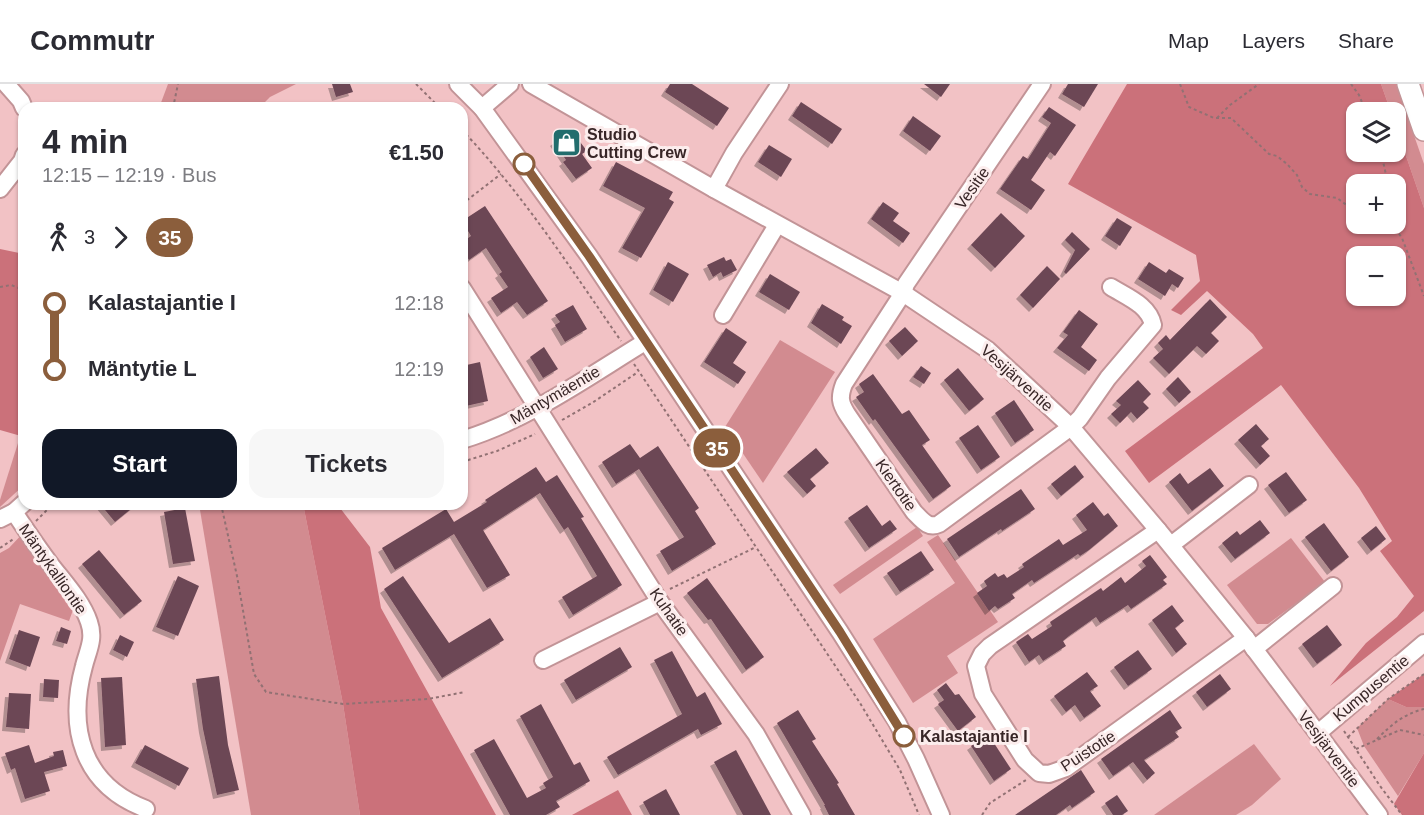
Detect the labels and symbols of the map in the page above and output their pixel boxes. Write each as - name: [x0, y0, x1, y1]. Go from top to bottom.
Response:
- place label: Studio Cutting Crew: [587, 126, 687, 161]
- shop icon: Studio Cutting Crew: [550, 127, 582, 159]
- unlabelled marker: [513, 153, 535, 175]
- street label: Vesitie: [952, 164, 993, 212]
- street label: Vesijärventie: [978, 341, 1056, 415]
- street label: Mäntymäentie: [507, 362, 603, 427]
- line badge: 35: [690, 428, 744, 468]
- street label: Kiertotie: [872, 456, 920, 514]
- street label: Mäntykalliontie: [16, 521, 90, 617]
- street label: Kuhatie: [646, 585, 692, 639]
- street label: Kumpusentie: [1330, 651, 1412, 725]
- street label: Vesijärventie: [1295, 708, 1363, 790]
- marker: Kalastajantie I: [893, 725, 915, 747]
- street label: Puistotie: [1058, 727, 1118, 775]
- place label: Kalastajantie I: [920, 728, 1028, 745]

